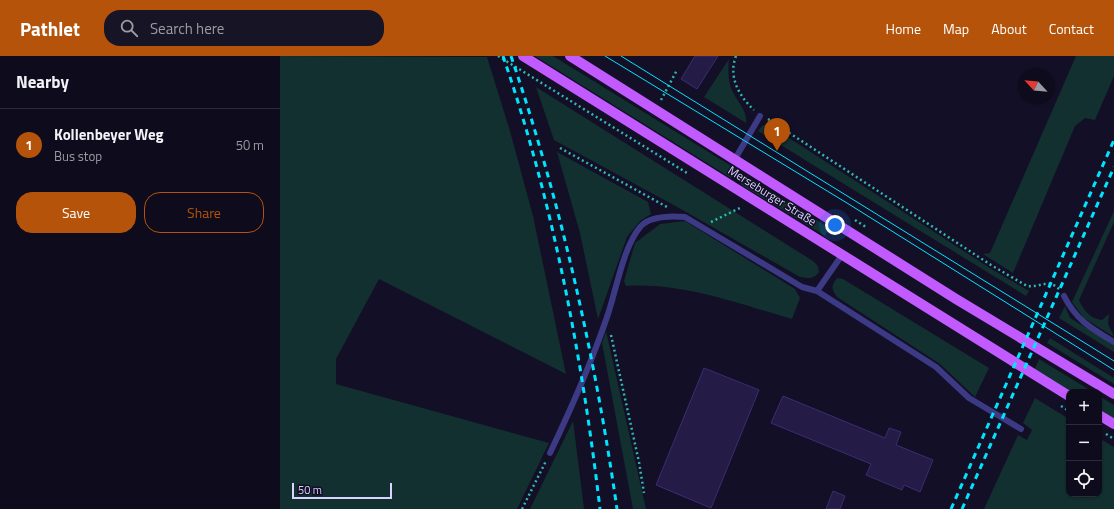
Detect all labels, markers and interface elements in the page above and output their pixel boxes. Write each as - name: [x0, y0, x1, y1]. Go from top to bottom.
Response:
- search box: [104, 10, 384, 46]
- text: Pathlet: [20, 14, 80, 43]
- icon: search: [118, 17, 140, 39]
- text: Search here: [150, 17, 224, 40]
- text: Home: [886, 18, 921, 39]
- text: Map: [943, 18, 969, 39]
- text: About: [991, 18, 1027, 39]
- text: Contact: [1049, 18, 1094, 39]
- north arrow: [1018, 68, 1054, 104]
- text: Nearby: [16, 69, 69, 95]
- pin: 1: [764, 118, 790, 151]
- text: Kollenbeyer Weg: [54, 123, 164, 146]
- text: 1: [25, 135, 33, 155]
- text: 50 m: [236, 135, 264, 155]
- text: Bus stop: [54, 146, 102, 166]
- street label: Merseburger Straße: [724, 161, 820, 230]
- button: Save: [16, 192, 136, 233]
- button: Share: [144, 192, 264, 233]
- your location: [825, 215, 845, 235]
- map controls: [1066, 389, 1102, 497]
- button: +: [1066, 389, 1102, 425]
- button: −: [1066, 425, 1102, 461]
- button: locate: [1066, 461, 1102, 497]
- scale bar: [292, 481, 392, 500]
- text: 50 m: [298, 482, 322, 498]

